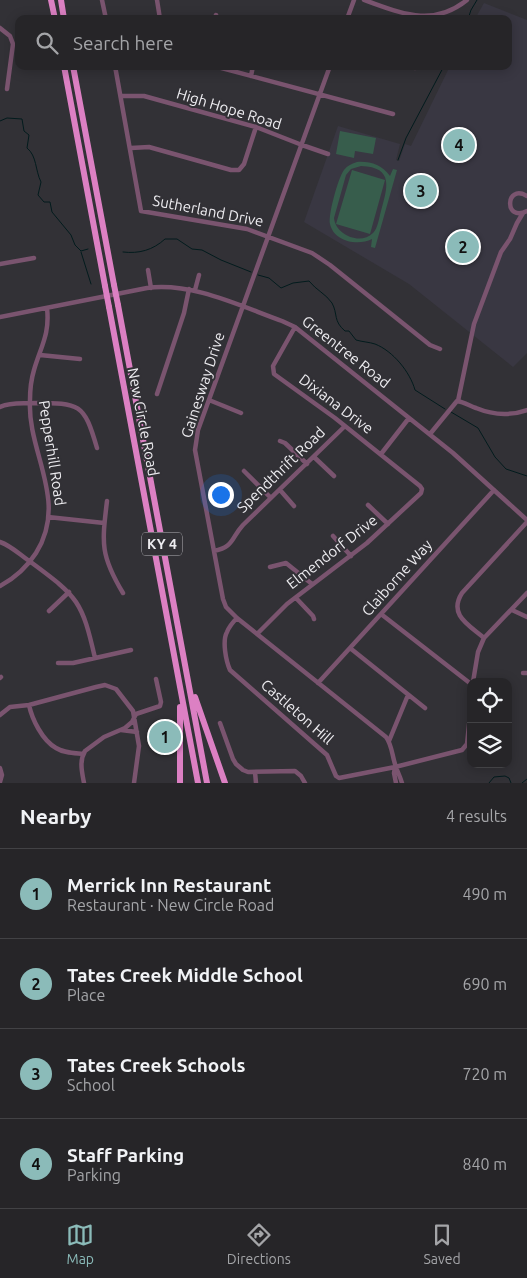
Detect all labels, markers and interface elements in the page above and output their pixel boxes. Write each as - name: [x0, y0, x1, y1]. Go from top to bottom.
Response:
- search box: [15, 15, 512, 70]
- icon: search: [33, 29, 61, 57]
- text: Search here: [73, 32, 173, 54]
- street label: High Hope Road: [175, 84, 284, 133]
- pin: 4: [443, 126, 475, 164]
- pin: 3: [405, 172, 437, 210]
- street label: Sutherland Drive: [151, 191, 265, 230]
- pin: 2: [447, 228, 479, 266]
- street label: Greentree Road: [299, 312, 394, 391]
- street label: Gainesway Drive: [177, 330, 228, 440]
- street label: New Circle Road: [125, 366, 162, 477]
- street label: Dixiana Drive: [296, 370, 377, 437]
- street label: Pepperhill Road: [36, 399, 69, 507]
- street label: Spendthrift Road: [233, 423, 328, 516]
- your location: [208, 482, 234, 508]
- street label: Elmendorf Drive: [283, 511, 380, 592]
- road number: KY 4: [142, 532, 182, 556]
- street label: Claiborne Way: [358, 536, 435, 619]
- street label: Castleton Hill: [258, 676, 337, 748]
- map controls: [467, 678, 512, 768]
- button: locate: [467, 678, 512, 723]
- pin: 1: [149, 718, 181, 756]
- button: layers: [467, 723, 512, 768]
- text: Nearby: [20, 804, 91, 828]
- text: 4 results: [446, 807, 507, 825]
- text: Merrick Inn Restaurant: [67, 874, 271, 896]
- text: 1: [31, 885, 41, 903]
- text: 490 m: [462, 885, 507, 903]
- text: Restaurant · New Circle Road: [67, 896, 274, 914]
- text: Tates Creek Middle School: [67, 964, 303, 986]
- text: 2: [31, 975, 41, 993]
- text: 690 m: [462, 975, 507, 993]
- text: Place: [67, 986, 105, 1004]
- text: Tates Creek Schools: [67, 1054, 245, 1076]
- text: 3: [31, 1065, 41, 1083]
- text: 720 m: [462, 1065, 507, 1083]
- text: School: [67, 1076, 115, 1094]
- text: Staff Parking: [67, 1144, 184, 1166]
- text: 4: [31, 1155, 41, 1173]
- text: 840 m: [462, 1155, 507, 1173]
- text: Parking: [67, 1166, 121, 1184]
- tab: Map: [66, 1221, 94, 1267]
- tab: Directions: [227, 1221, 291, 1267]
- tab: Saved: [423, 1221, 461, 1267]

